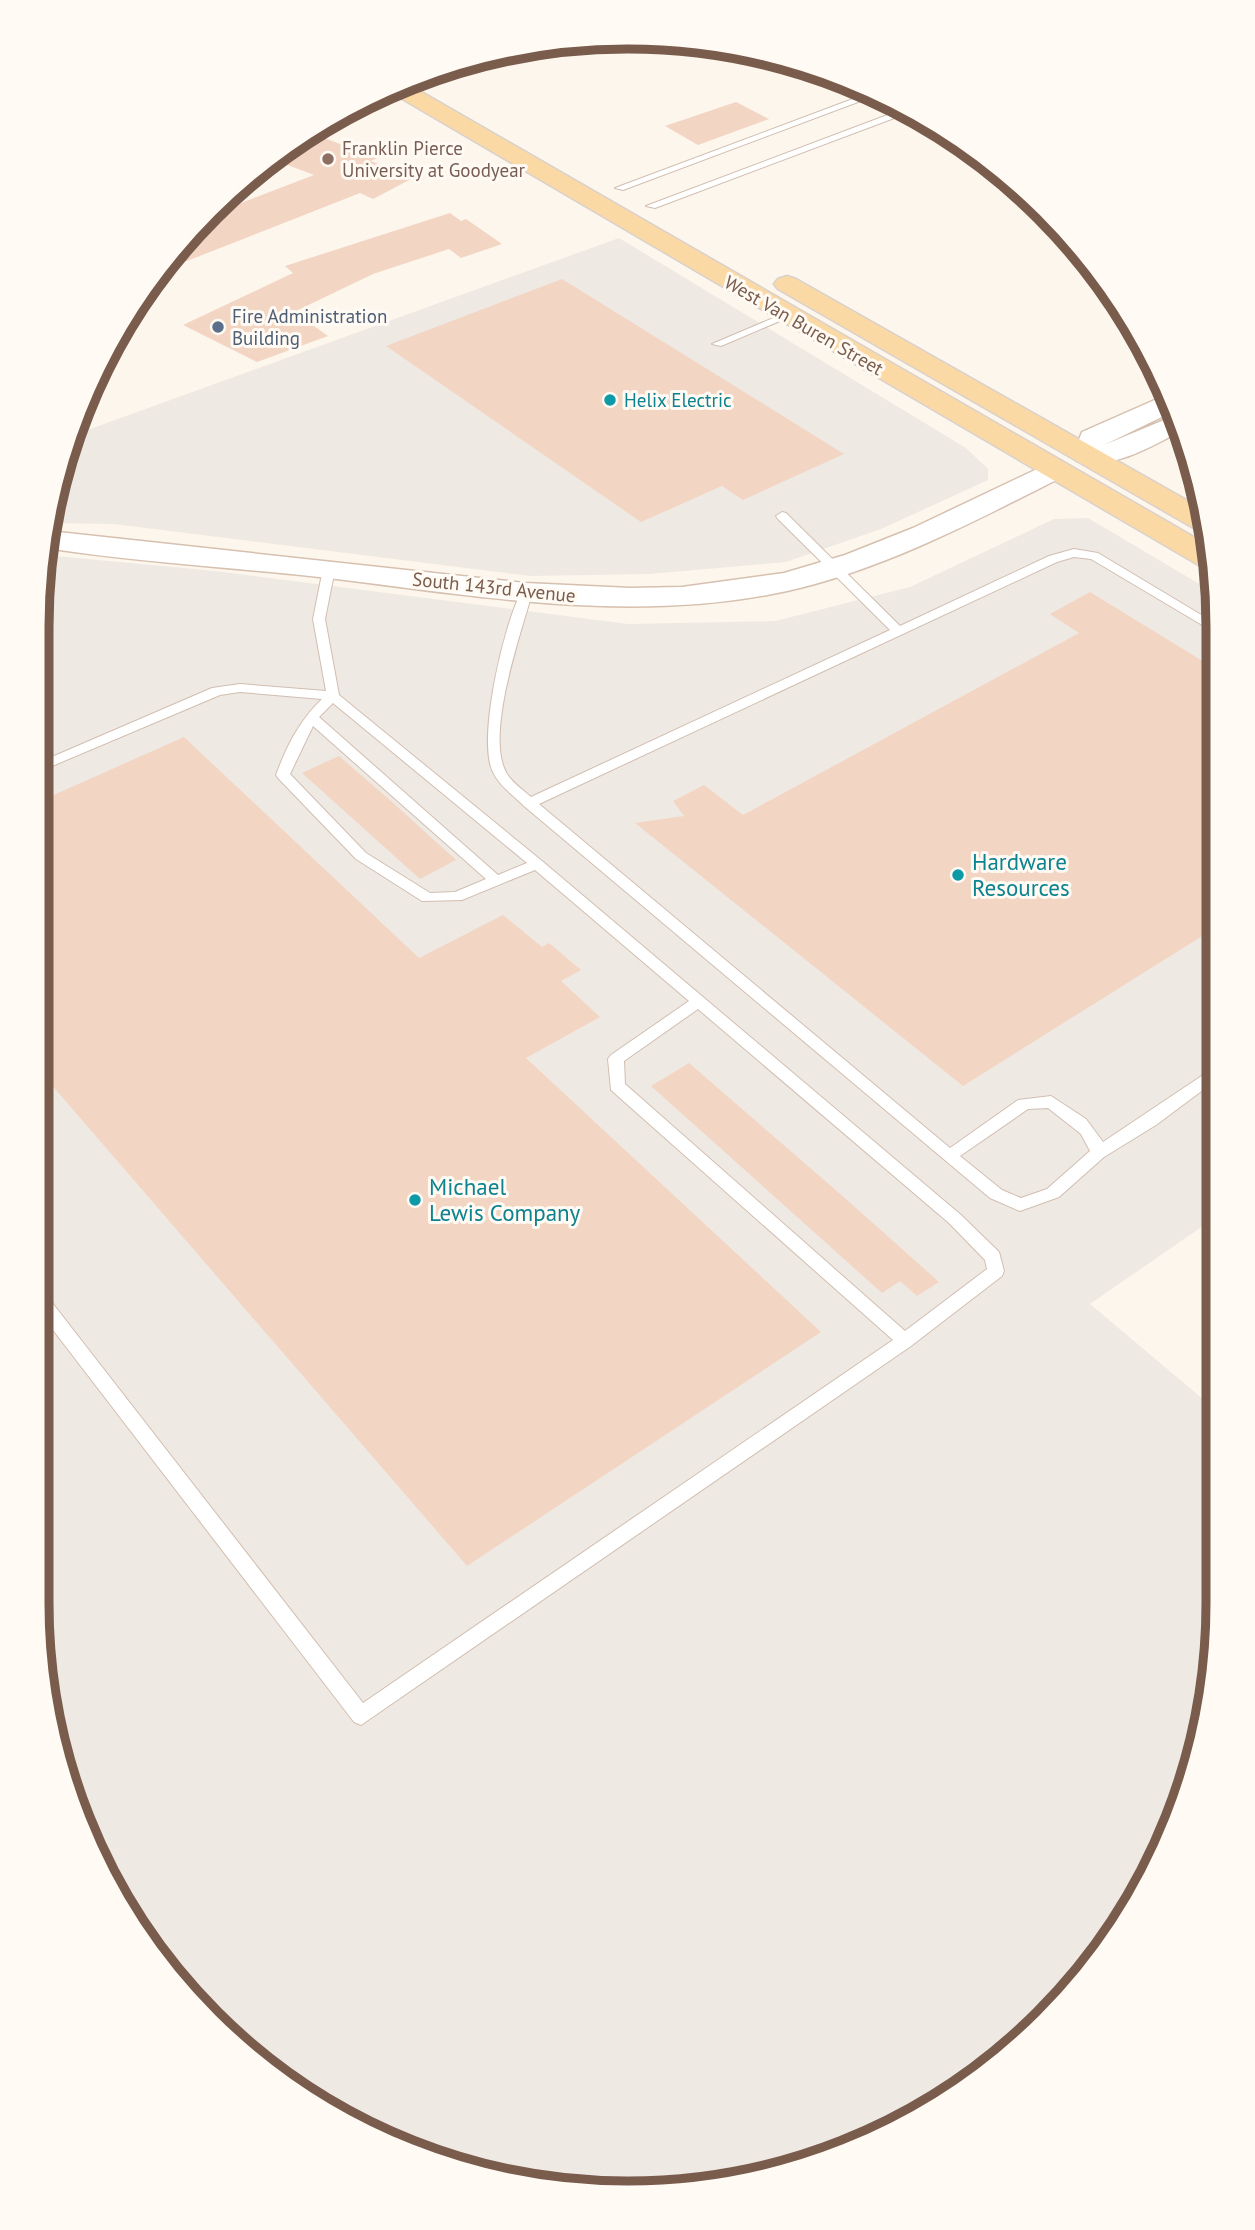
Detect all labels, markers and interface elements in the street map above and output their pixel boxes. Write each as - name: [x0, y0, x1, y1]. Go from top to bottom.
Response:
- place label: Franklin Pierce University at Goodyear: [342, 136, 526, 182]
- marker: Franklin Pierce University at Goodyear: [320, 151, 336, 167]
- street label: West Van Buren Street: [720, 270, 888, 381]
- place label: Fire Administration Building: [232, 304, 387, 350]
- marker: Fire Administration Building: [210, 319, 226, 335]
- place label: Helix Electric: [624, 388, 732, 412]
- marker: Helix Electric: [602, 392, 618, 408]
- street label: South 143rd Avenue: [411, 566, 577, 608]
- place label: Hardware Resources: [972, 847, 1070, 902]
- marker: Hardware Resources: [950, 867, 966, 883]
- place label: Michael Lewis Company: [429, 1172, 581, 1227]
- marker: Michael Lewis Company: [407, 1192, 423, 1208]

